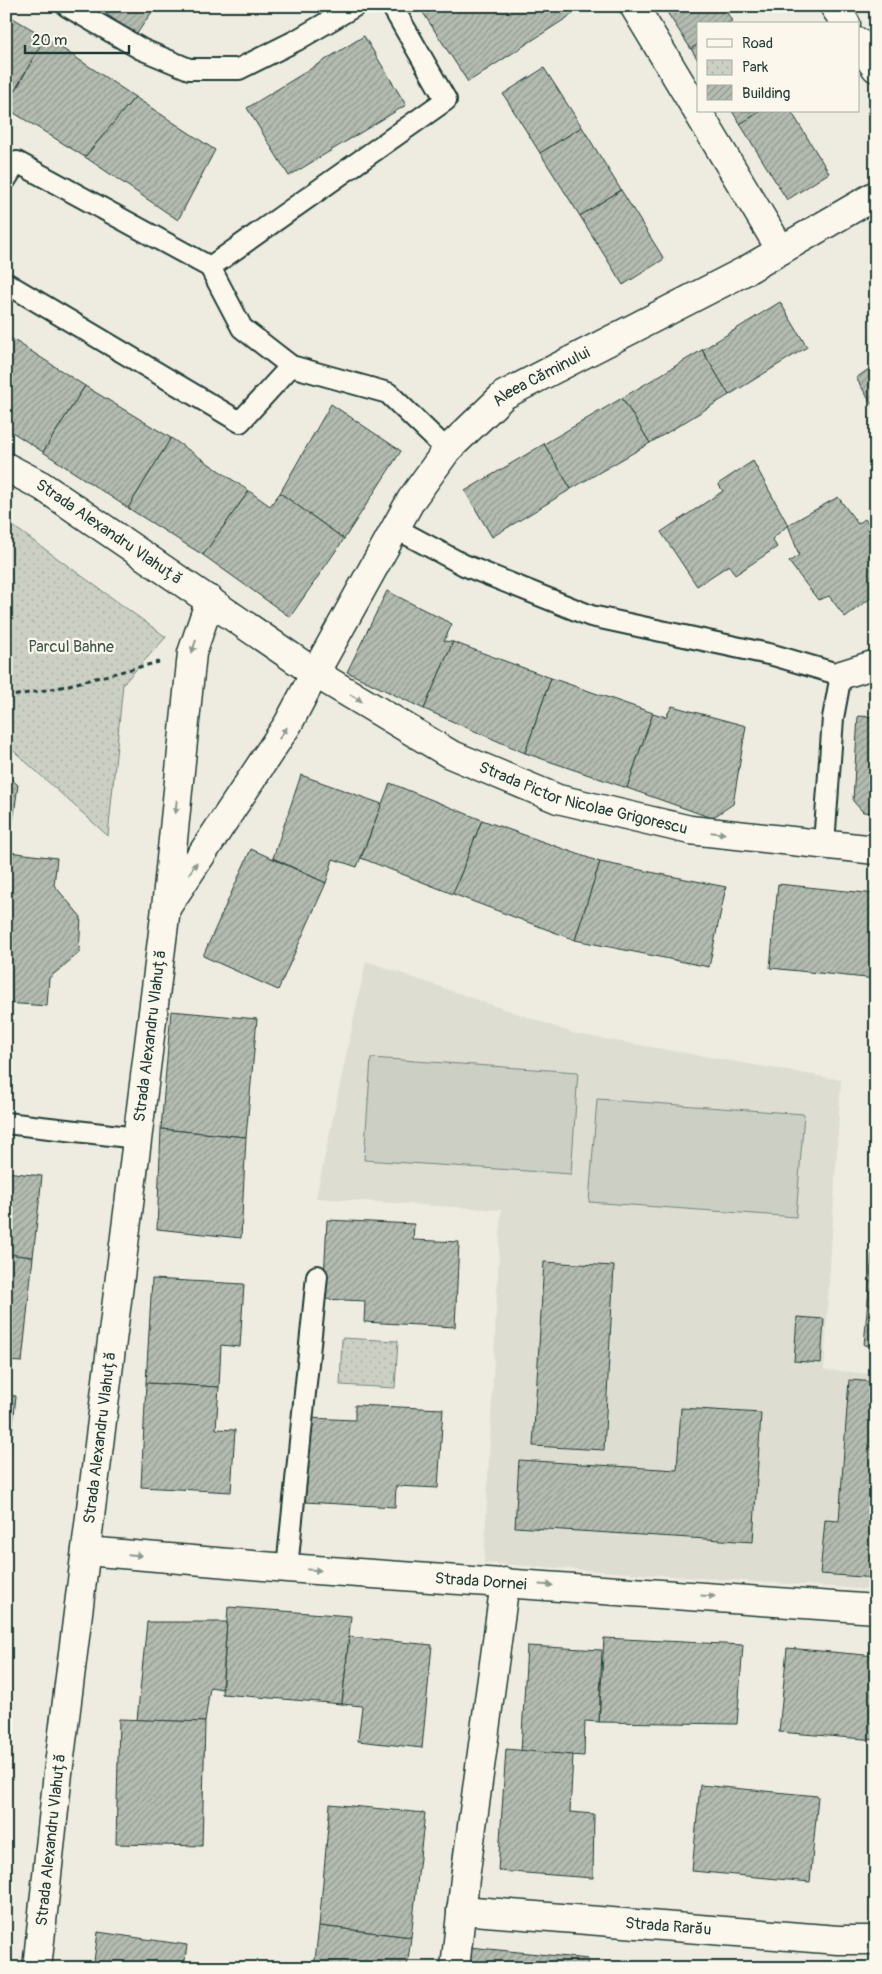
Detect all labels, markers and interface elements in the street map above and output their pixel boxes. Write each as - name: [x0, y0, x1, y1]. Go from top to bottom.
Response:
- scale bar: [25, 22, 129, 54]
- legend: [697, 22, 860, 112]
- text: 20 m: [32, 31, 67, 50]
- text: Road: [742, 34, 773, 53]
- text: Park: [742, 58, 769, 77]
- text: Building: [742, 84, 790, 103]
- street label: Aleea Căminului: [488, 342, 593, 411]
- street label: Strada Alexandru Vlahuță: [33, 475, 186, 589]
- park label: Parcul Bahne: [28, 637, 114, 657]
- one-way arrow: [190, 639, 198, 654]
- one-way arrow: [350, 694, 363, 703]
- one-way arrow: [278, 726, 288, 739]
- street label: Strada Pictor Nicolae Grigorescu: [476, 757, 689, 839]
- one-way arrow: [172, 800, 180, 816]
- one-way arrow: [710, 829, 726, 837]
- one-way arrow: [188, 861, 198, 874]
- street label: Strada Alexandru Vlahuță: [129, 949, 171, 1123]
- street label: Strada Alexandru Vlahuță: [79, 1351, 121, 1525]
- one-way arrow: [127, 1552, 143, 1560]
- one-way arrow: [306, 1566, 322, 1574]
- street label: Strada Dornei: [434, 1568, 527, 1595]
- one-way arrow: [538, 1582, 554, 1590]
- one-way arrow: [700, 1593, 716, 1601]
- street label: Strada Alexandru Vlahuță: [32, 1752, 70, 1927]
- street label: Strada Rarău: [624, 1913, 712, 1940]

